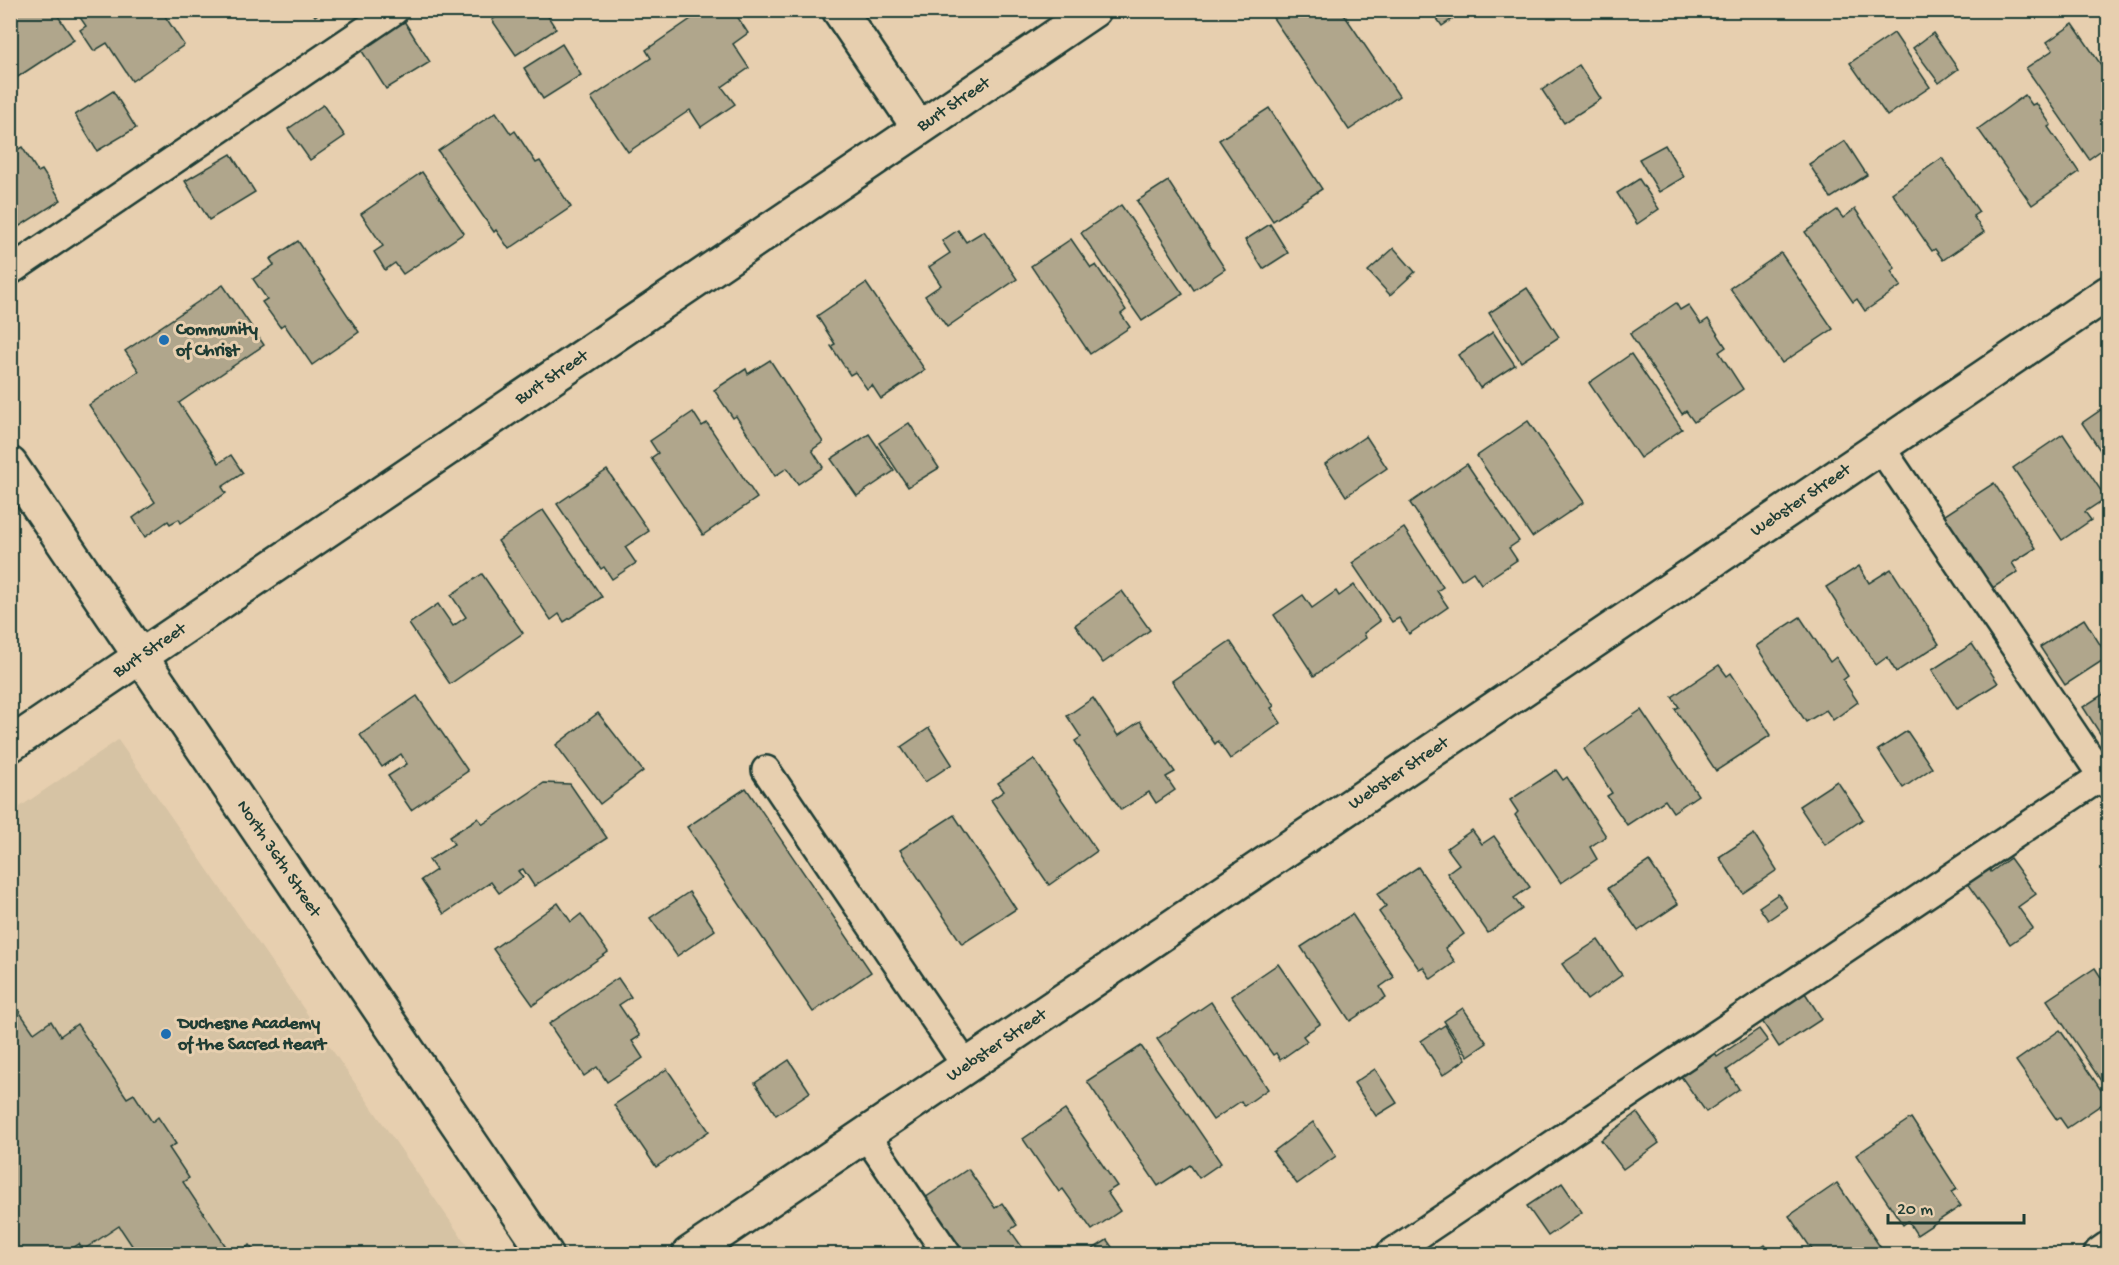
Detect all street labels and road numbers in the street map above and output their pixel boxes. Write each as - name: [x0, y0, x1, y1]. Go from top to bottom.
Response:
- street label: Burt Street: [913, 72, 996, 138]
- street label: Burt Street: [511, 345, 594, 411]
- street label: Webster Street: [1747, 459, 1856, 542]
- street label: Burt Street: [109, 618, 192, 684]
- street label: Webster Street: [1345, 732, 1454, 815]
- street label: North 36th Street: [231, 797, 326, 923]
- street label: Webster Street: [943, 1004, 1052, 1087]

